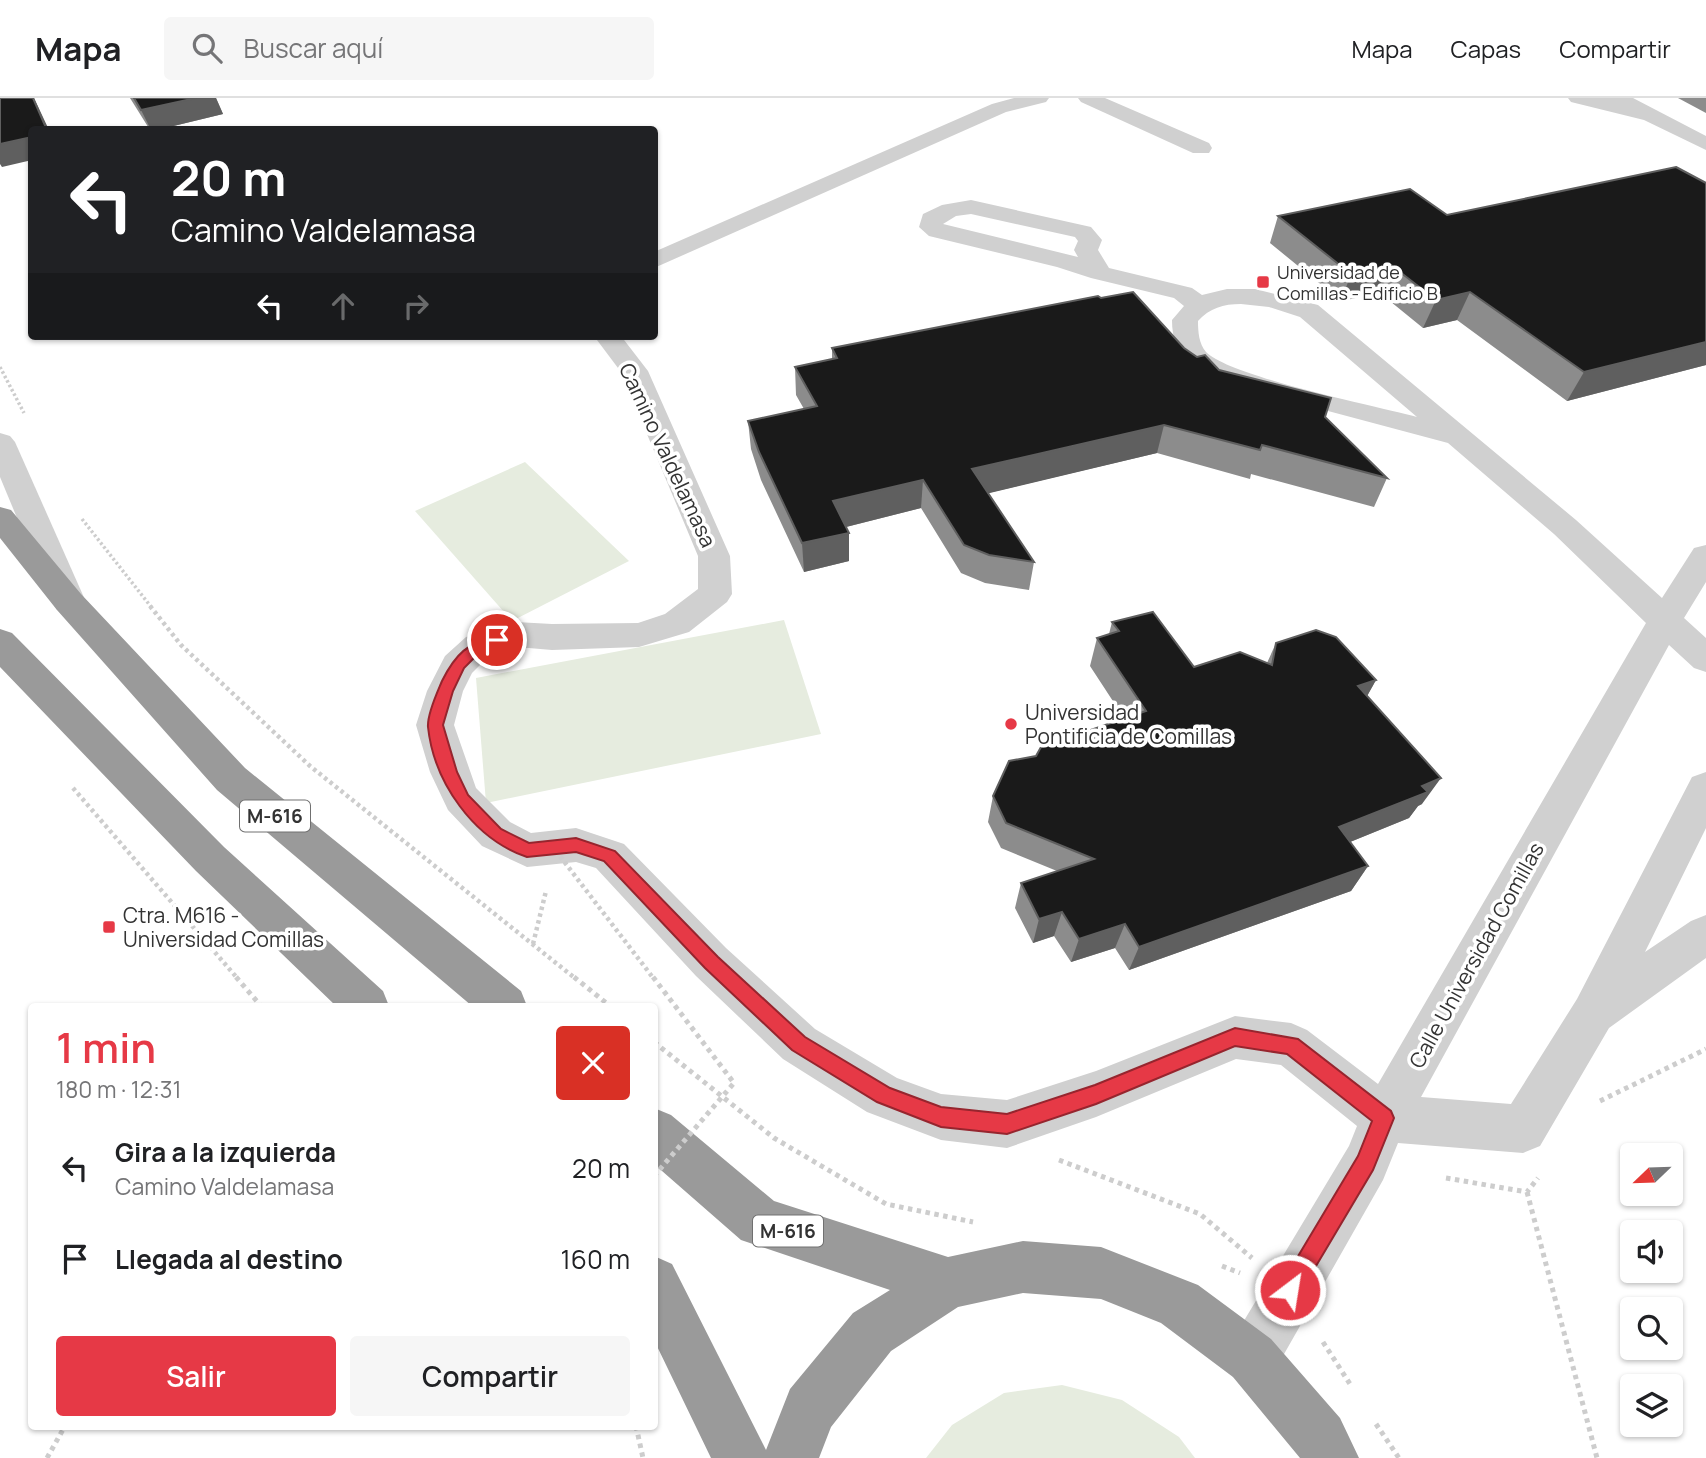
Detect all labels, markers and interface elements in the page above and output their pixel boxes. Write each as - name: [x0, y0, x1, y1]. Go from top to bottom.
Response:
- search box: [164, 17, 654, 80]
- text: Mapa: [35, 26, 122, 71]
- icon: search: [188, 29, 226, 67]
- text: Buscar aquí: [244, 30, 383, 66]
- text: Mapa: [1352, 32, 1413, 65]
- text: Capas: [1451, 32, 1521, 65]
- text: Compartir: [1559, 32, 1671, 65]
- text: 20 m: [171, 144, 286, 211]
- icon: left: [56, 154, 147, 245]
- text: Camino Valdelamasa: [171, 208, 476, 252]
- place label: Universidad de Comillas - Edificio B: [1277, 260, 1438, 305]
- marker: Universidad de Comillas - Edificio B: [1255, 274, 1271, 290]
- icon: left: [251, 287, 289, 325]
- icon: ahead: [324, 287, 362, 325]
- icon: right: [397, 287, 435, 325]
- street label: Camino Valdelamasa: [613, 358, 723, 552]
- pin: [467, 610, 527, 670]
- icon: arrive: [478, 621, 516, 659]
- place label: Universidad Pontificia de Comillas: [1025, 698, 1232, 750]
- marker: Universidad Pontificia de Comillas: [1003, 716, 1019, 732]
- road number: M-616: [240, 800, 310, 832]
- street label: Calle Universidad Comillas: [1402, 837, 1550, 1073]
- place label: Ctra. M616 - Universidad Comillas: [123, 901, 324, 953]
- marker: Ctra. M616 - Universidad Comillas: [101, 919, 117, 935]
- text: 1 min: [56, 1018, 156, 1076]
- button: close: [556, 1026, 630, 1100]
- text: 180 m · 12:31: [56, 1073, 182, 1105]
- text: Gira a la izquierda: [115, 1134, 336, 1170]
- north arrow: [1620, 1143, 1684, 1206]
- map controls: [1620, 1143, 1683, 1437]
- icon: left: [56, 1149, 94, 1187]
- text: 20 m: [572, 1150, 630, 1186]
- text: Camino Valdelamasa: [115, 1170, 334, 1202]
- road number: M-616: [753, 1216, 823, 1246]
- button: sound: [1620, 1220, 1683, 1283]
- icon: arrive: [56, 1240, 94, 1278]
- text: Llegada al destino: [115, 1241, 343, 1277]
- text: 160 m: [561, 1241, 630, 1277]
- position arrow: [1253, 1253, 1327, 1327]
- button: search: [1620, 1297, 1683, 1360]
- button: Salir: [56, 1336, 336, 1416]
- button: Compartir: [350, 1336, 630, 1416]
- button: layers: [1620, 1374, 1683, 1437]

